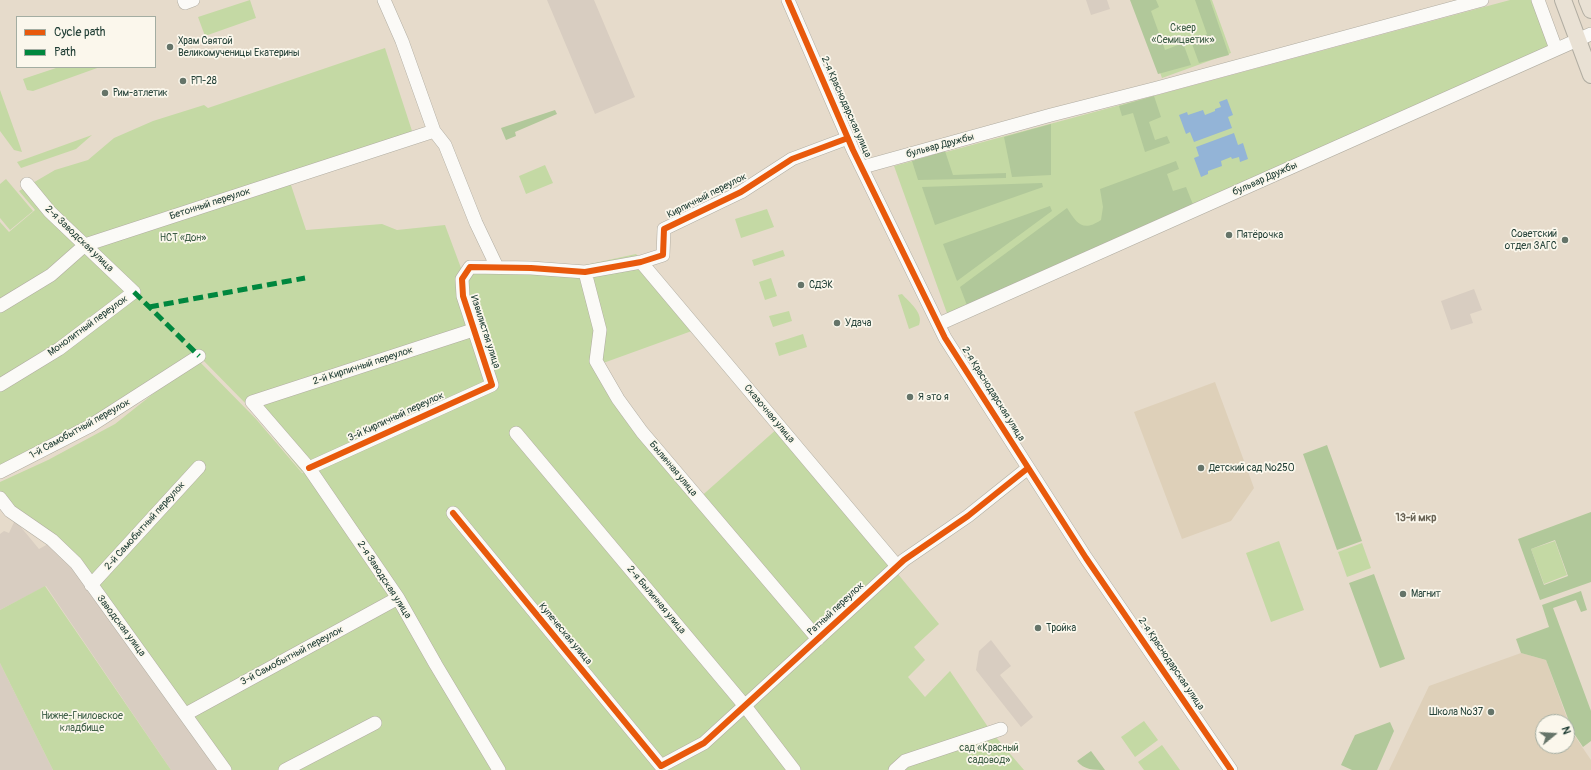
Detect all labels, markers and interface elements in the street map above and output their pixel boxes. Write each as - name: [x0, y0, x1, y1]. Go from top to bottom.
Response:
- legend: [16, 16, 156, 68]
- park label: Сквер «Семицветик»: [1152, 22, 1214, 46]
- text: Cycle path: [54, 25, 105, 40]
- place label: Храм Святой Великомученицы Екатерины: [178, 35, 300, 58]
- marker: Храм Святой Великомученицы Екатерины: [165, 42, 175, 52]
- text: Path: [54, 45, 76, 60]
- street label: 2-я Краснодарская улица: [818, 55, 874, 159]
- place label: РП-28: [191, 75, 217, 87]
- marker: РП-28: [178, 76, 188, 86]
- place label: Рим-атлетик: [113, 87, 168, 99]
- marker: Рим-атлетик: [100, 88, 110, 98]
- street label: бульвар Дружбы: [905, 131, 975, 161]
- street label: бульвар Дружбы: [1231, 159, 1299, 199]
- street label: Кирпичный переулок: [665, 171, 749, 221]
- street label: Бетонный переулок: [168, 185, 252, 223]
- street label: 2-я Заводская улица: [42, 203, 116, 275]
- place label: Советский отдел ЗАГС: [1505, 228, 1557, 252]
- place label: Пятёрочка: [1237, 229, 1283, 241]
- marker: Пятёрочка: [1224, 230, 1234, 240]
- park label: НСТ «Дон»: [160, 232, 206, 244]
- marker: Советский отдел ЗАГС: [1560, 235, 1570, 245]
- place label: СДЭК: [809, 279, 833, 291]
- marker: СДЭК: [796, 280, 806, 290]
- street label: Монолитный переулок: [46, 293, 130, 359]
- street label: Извилистая улица: [468, 294, 502, 370]
- place label: Удача: [845, 317, 871, 329]
- marker: Удача: [832, 318, 842, 328]
- street label: 2-й Кирпичный переулок: [311, 344, 415, 388]
- street label: 2-я Краснодарская улица: [959, 344, 1027, 444]
- street label: Сказочная улица: [741, 382, 797, 446]
- street label: 3-й Кирпичный переулок: [346, 389, 446, 445]
- place label: Я это я: [918, 391, 949, 403]
- marker: Я это я: [905, 392, 915, 402]
- street label: 1-й Самобытный переулок: [28, 396, 132, 462]
- street label: Былинная улица: [646, 439, 700, 499]
- place label: Детский сад №250: [1209, 462, 1294, 474]
- marker: Детский сад №250: [1196, 463, 1206, 473]
- street label: 2-й Самобытный переулок: [102, 479, 188, 573]
- district label: 13-й мкр: [1396, 511, 1436, 525]
- street label: 2-я Заводская улица: [354, 539, 414, 621]
- street label: 2-я Былинная улица: [624, 563, 688, 637]
- street label: Ратный переулок: [805, 580, 867, 638]
- place label: Магнит: [1411, 588, 1441, 600]
- marker: Магнит: [1398, 589, 1408, 599]
- street label: Заводская улица: [94, 593, 148, 659]
- street label: Купеческая улица: [536, 601, 594, 667]
- street label: 2-я Краснодарская улица: [1135, 615, 1207, 713]
- place label: Тройка: [1046, 622, 1076, 634]
- marker: Тройка: [1033, 623, 1043, 633]
- street label: 3-й Самобытный переулок: [238, 624, 346, 688]
- place label: Школа №37: [1429, 706, 1483, 718]
- marker: Школа №37: [1486, 707, 1496, 717]
- park label: Нижне-Гниловское кладбище: [41, 710, 123, 734]
- north arrow: [1535, 714, 1575, 754]
- text: N: [1559, 725, 1573, 736]
- park label: сад «Красный садовод»: [959, 742, 1019, 766]

